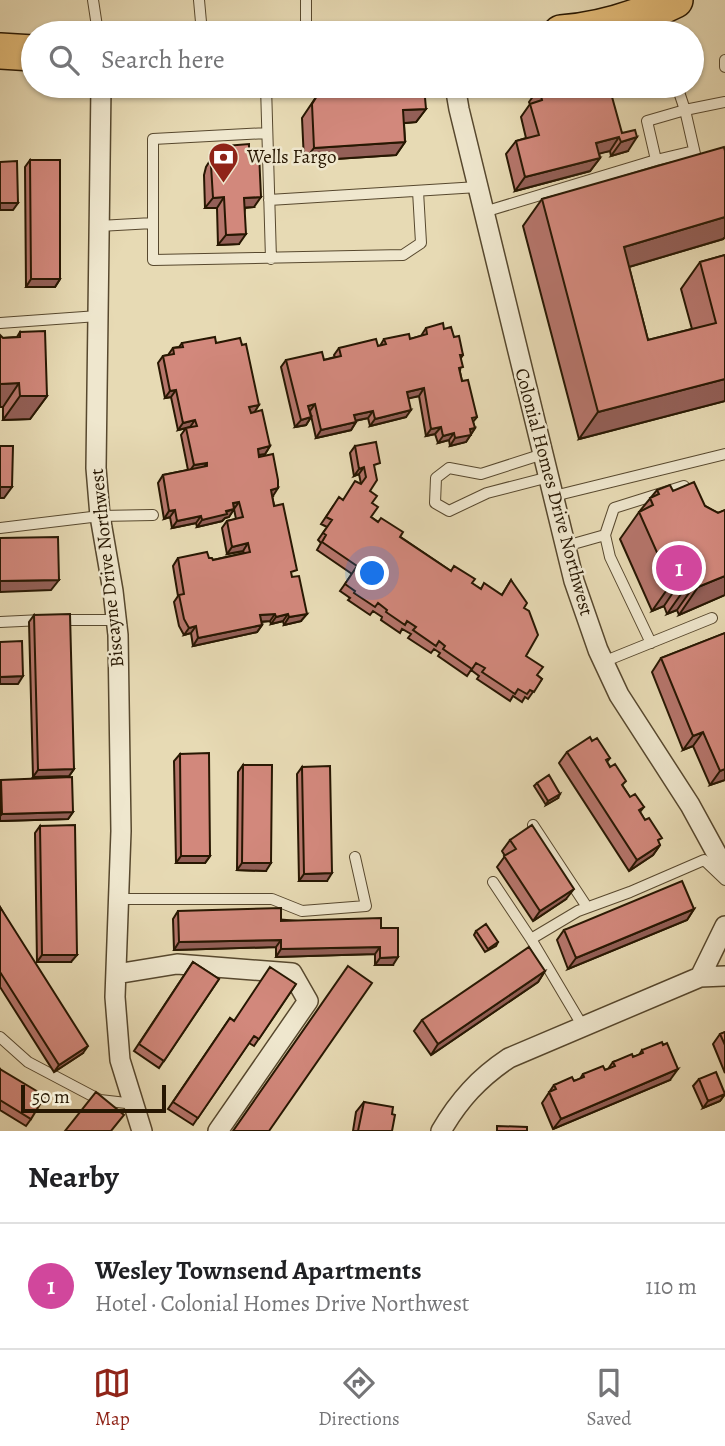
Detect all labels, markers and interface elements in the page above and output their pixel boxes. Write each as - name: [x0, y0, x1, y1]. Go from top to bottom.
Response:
- search box: [21, 21, 704, 98]
- icon: search: [45, 41, 83, 79]
- text: Search here: [101, 42, 225, 77]
- bank icon: Wells Fargo: [207, 140, 241, 184]
- place label: Wells Fargo: [246, 144, 337, 170]
- street label: Colonial Homes Drive Northwest: [508, 365, 600, 619]
- street label: Biscayne Drive Northwest: [84, 467, 130, 669]
- pin: 1: [656, 542, 702, 594]
- your location: [355, 556, 389, 590]
- scale bar: [21, 1082, 166, 1114]
- text: 50 m: [32, 1084, 70, 1110]
- text: Nearby: [28, 1157, 119, 1197]
- text: Wesley Townsend Apartments: [95, 1253, 422, 1288]
- text: 1: [47, 1271, 55, 1302]
- text: 110 m: [645, 1271, 697, 1302]
- text: Hotel · Colonial Homes Drive Northwest: [95, 1288, 469, 1319]
- tab: Map: [93, 1364, 131, 1432]
- tab: Directions: [318, 1364, 400, 1432]
- tab: Saved: [587, 1364, 632, 1432]

